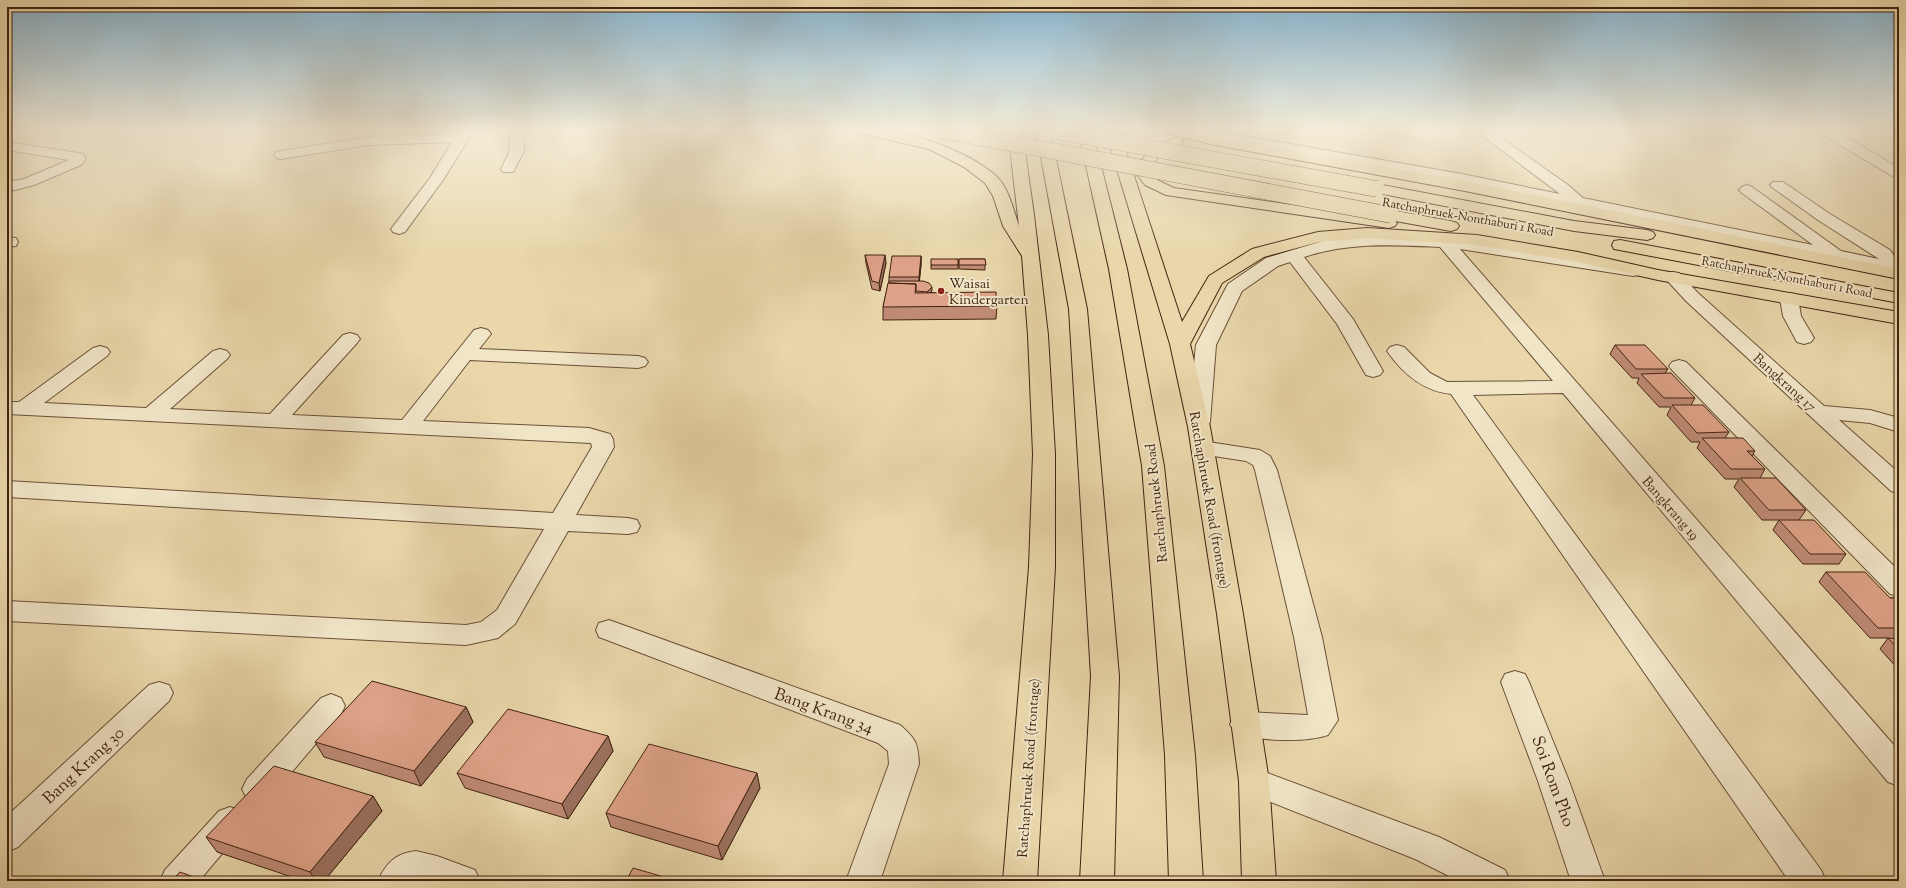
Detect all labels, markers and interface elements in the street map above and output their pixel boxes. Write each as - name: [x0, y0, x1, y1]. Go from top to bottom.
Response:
- street label: Ratchaphruek-Nonthaburi 1 Road: [1381, 194, 1555, 242]
- street label: Ratchaphruek-Nonthaburi 1 Road: [1700, 253, 1874, 303]
- place label: Waisai Kindergarten: [949, 275, 1029, 311]
- marker: Waisai Kindergarten: [936, 286, 946, 296]
- street label: Bangkrang 17: [1748, 350, 1820, 417]
- street label: Ratchaphruek Road (frontage): [1183, 410, 1233, 591]
- street label: Ratchaphruek Road: [1142, 442, 1174, 563]
- street label: Bangkrang 19: [1636, 473, 1703, 546]
- street label: Ratchaphruek Road (frontage): [1014, 678, 1046, 859]
- street label: Bang Krang 34: [770, 683, 877, 741]
- street label: Bang Krang 30: [38, 722, 131, 811]
- street label: Soi Rom Pho: [1525, 733, 1580, 831]

